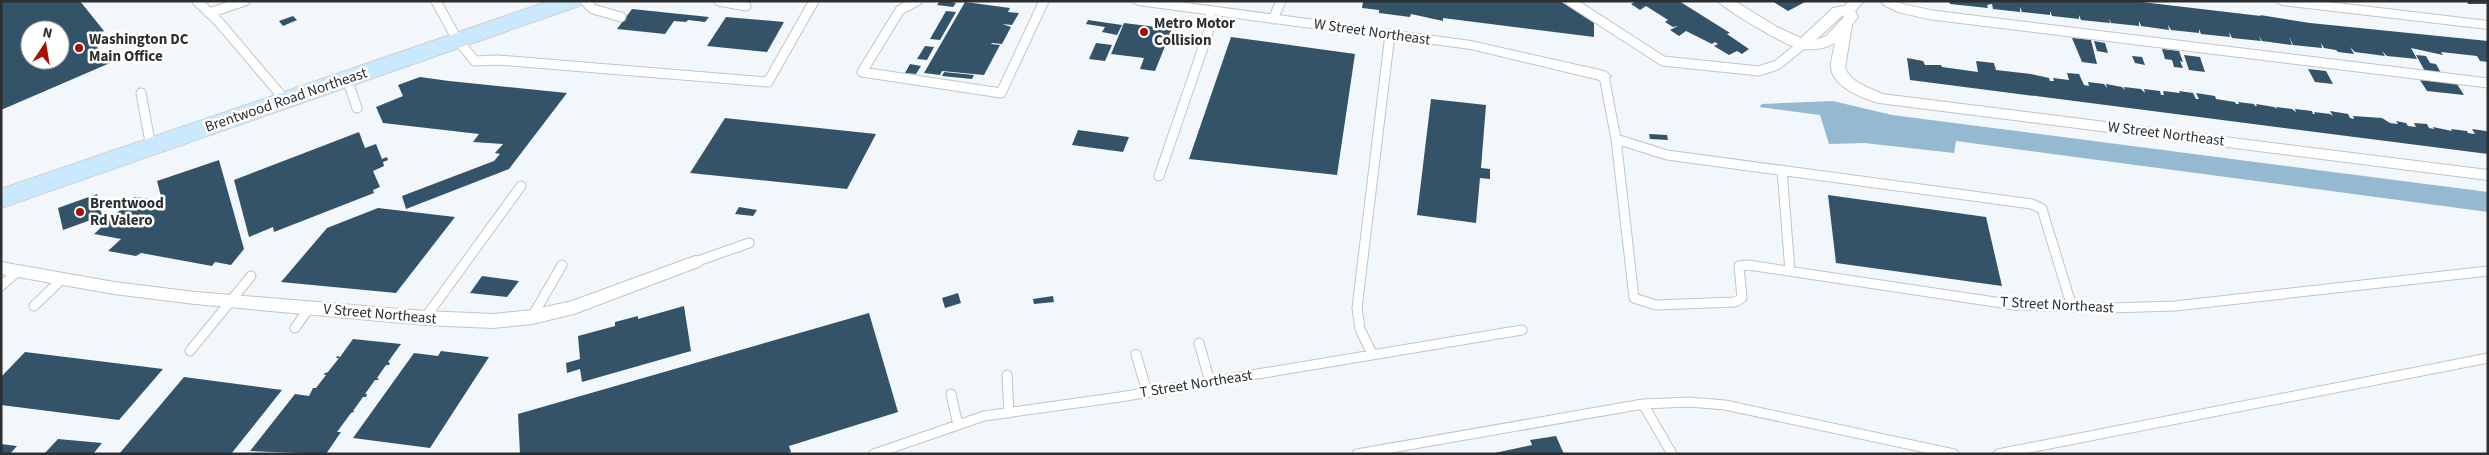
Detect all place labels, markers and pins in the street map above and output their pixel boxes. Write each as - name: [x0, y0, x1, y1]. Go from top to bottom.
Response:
- place label: Metro Motor Collision: [1154, 13, 1235, 51]
- marker: Metro Motor Collision: [1138, 26, 1150, 38]
- place label: Washington DC Main Office: [89, 29, 189, 67]
- marker: Washington DC Main Office: [73, 42, 85, 54]
- place label: Brentwood Rd Valero: [90, 193, 164, 231]
- marker: Brentwood Rd Valero: [74, 206, 86, 218]

